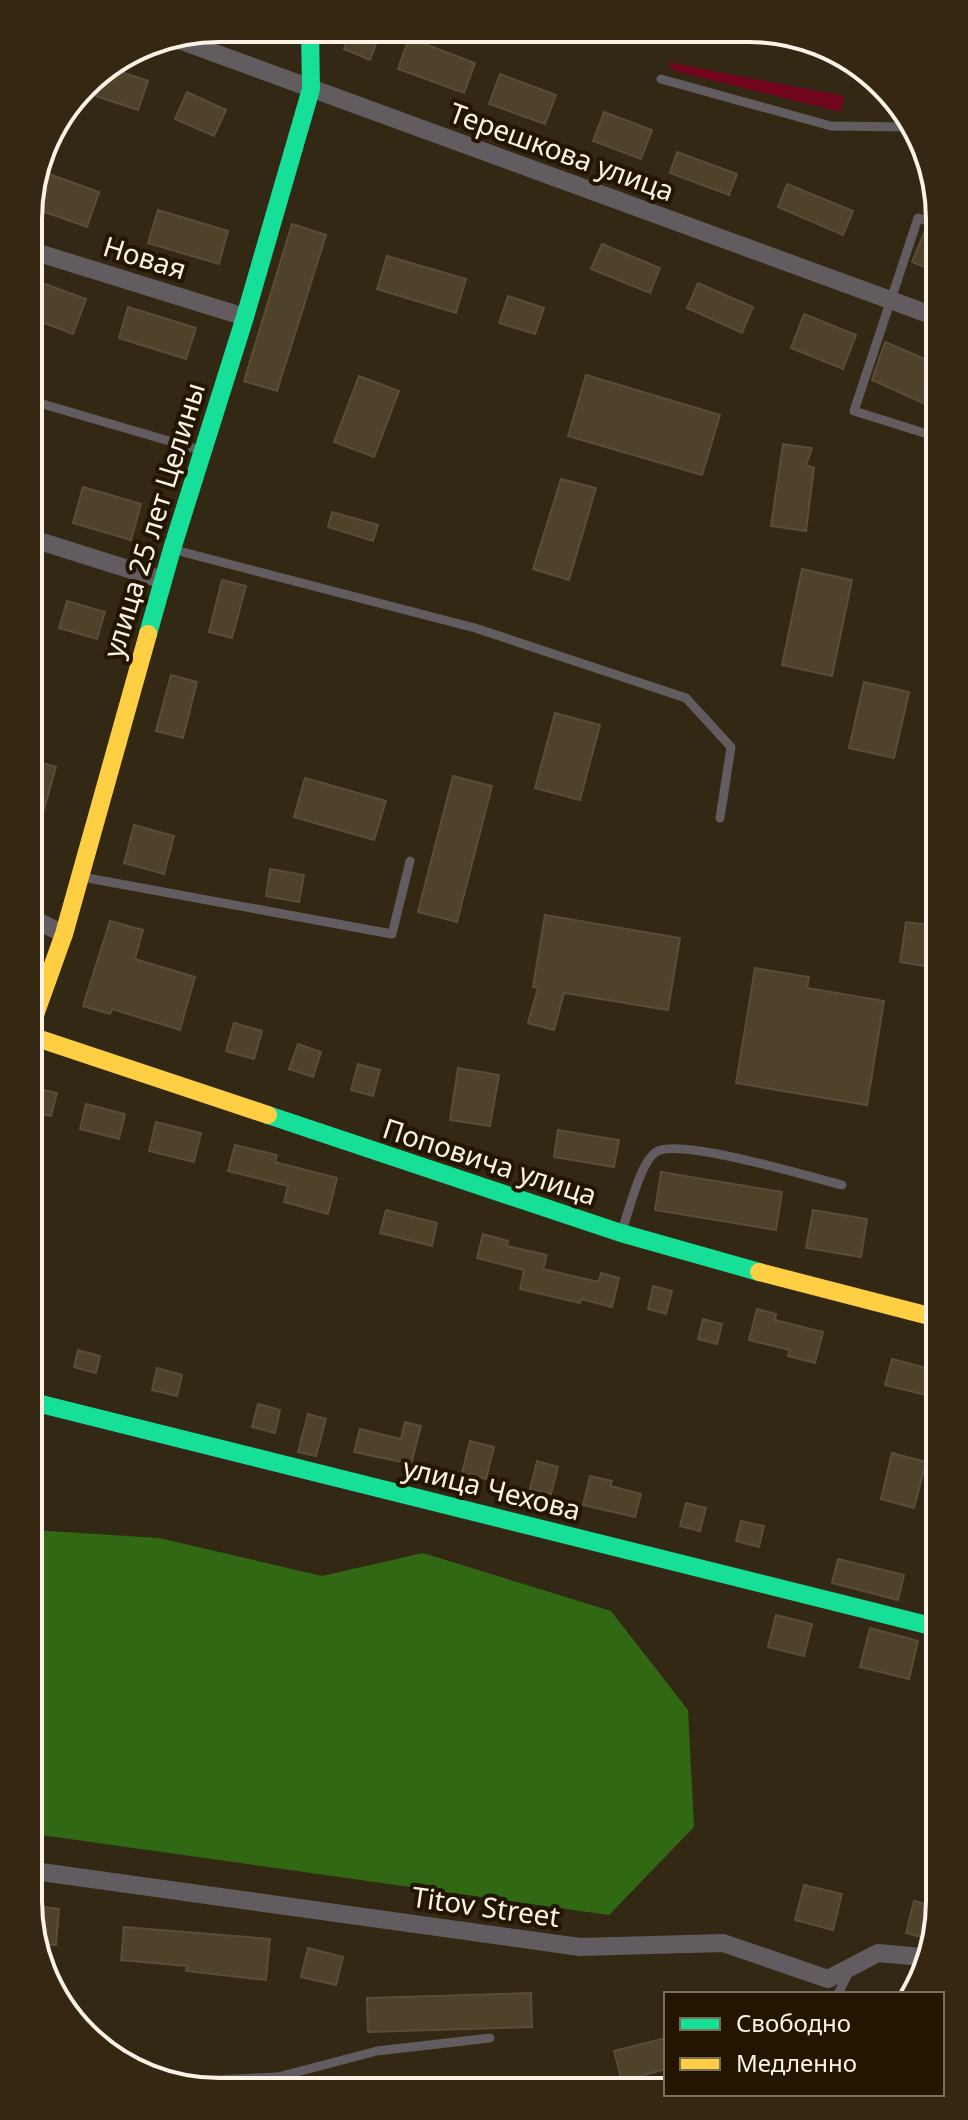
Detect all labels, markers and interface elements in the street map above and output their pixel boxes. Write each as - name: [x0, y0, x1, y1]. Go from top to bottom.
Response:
- street label: Терешкова улица: [444, 93, 680, 209]
- street label: Новая: [99, 226, 191, 288]
- street label: улица 25 лет Целины: [93, 378, 213, 662]
- street label: Поповича улица: [378, 1109, 602, 1213]
- street label: улица Чехова: [399, 1448, 585, 1528]
- street label: Titov Street: [410, 1877, 562, 1935]
- legend: [664, 1992, 944, 2096]
- text: Свободно: [736, 2006, 851, 2039]
- text: Медленно: [736, 2046, 857, 2079]

